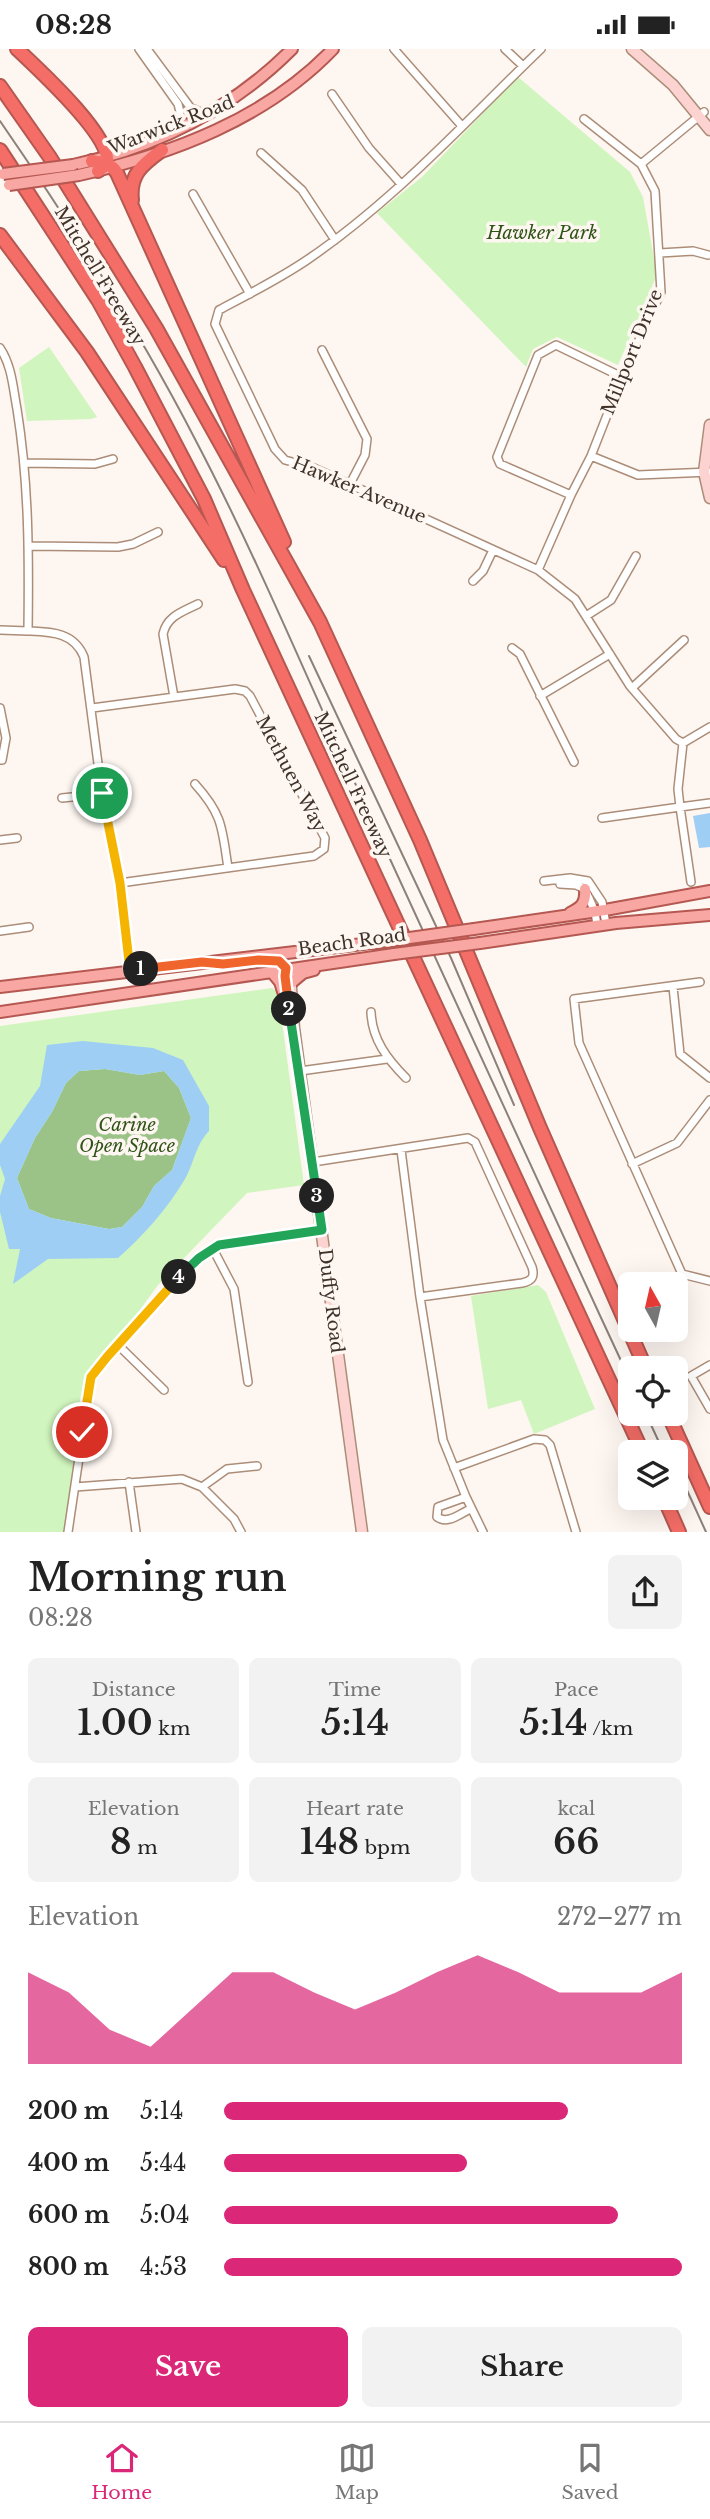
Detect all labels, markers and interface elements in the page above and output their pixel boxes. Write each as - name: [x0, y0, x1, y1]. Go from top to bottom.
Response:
- text: 08:28: [35, 9, 112, 41]
- street label: Warwick Road: [104, 91, 237, 159]
- street label: Mitchell Freeway: [50, 202, 151, 350]
- park label: Hawker Park: [486, 222, 597, 244]
- street label: Millport Drive: [597, 286, 667, 418]
- street label: Hawker Avenue: [289, 452, 429, 528]
- street label: Mitchell Freeway: [309, 708, 397, 862]
- street label: Methuen Way: [251, 712, 331, 836]
- pin: [72, 763, 132, 823]
- icon: arrive: [83, 774, 121, 812]
- street label: Beach Road: [296, 924, 408, 960]
- pin: 1: [124, 951, 158, 986]
- text: 1: [136, 957, 145, 980]
- pin: 2: [272, 991, 306, 1027]
- text: 2: [282, 997, 295, 1020]
- park label: Carine Open Space: [79, 1114, 175, 1157]
- pin: 3: [300, 1179, 334, 1213]
- text: 3: [310, 1184, 323, 1207]
- street label: Duffy Road: [314, 1247, 348, 1355]
- pin: 4: [162, 1259, 196, 1295]
- text: 4: [172, 1265, 185, 1288]
- north arrow: [618, 1272, 688, 1342]
- map controls: [618, 1272, 688, 1510]
- button: locate: [618, 1356, 688, 1426]
- pin: [52, 1402, 112, 1462]
- icon: check: [63, 1413, 101, 1451]
- button: layers: [618, 1440, 688, 1510]
- text: Morning run: [28, 1554, 287, 1601]
- button: share: [608, 1555, 682, 1629]
- text: 08:28: [28, 1604, 93, 1632]
- text: Distance: [92, 1678, 176, 1701]
- text: Time: [329, 1678, 381, 1701]
- text: Pace: [554, 1678, 599, 1701]
- text: 1.00: [77, 1701, 153, 1744]
- text: 5:14: [321, 1701, 389, 1744]
- text: 5:14: [519, 1701, 588, 1744]
- text: km: [153, 1717, 190, 1740]
- text: /km: [588, 1717, 633, 1740]
- text: Elevation: [88, 1797, 180, 1820]
- text: Heart rate: [306, 1797, 404, 1820]
- text: kcal: [557, 1797, 595, 1820]
- text: 8: [110, 1820, 132, 1863]
- text: 148: [300, 1820, 359, 1863]
- text: 66: [553, 1820, 600, 1863]
- text: m: [132, 1836, 158, 1859]
- text: bpm: [359, 1836, 410, 1859]
- text: Elevation: [28, 1903, 139, 1931]
- text: 272–277 m: [557, 1903, 682, 1931]
- text: 200 m: [28, 2097, 109, 2125]
- text: 5:14: [140, 2097, 183, 2125]
- text: 400 m: [28, 2149, 110, 2177]
- text: 5:44: [140, 2149, 187, 2177]
- text: 600 m: [28, 2201, 110, 2229]
- text: 5:04: [140, 2201, 190, 2229]
- text: 800 m: [28, 2253, 109, 2281]
- text: 4:53: [140, 2253, 187, 2281]
- button: Save: [28, 2327, 348, 2407]
- button: Share: [362, 2327, 682, 2407]
- tab: Home: [91, 2439, 152, 2504]
- tab: Map: [335, 2439, 379, 2504]
- tab: Saved: [561, 2439, 619, 2504]

